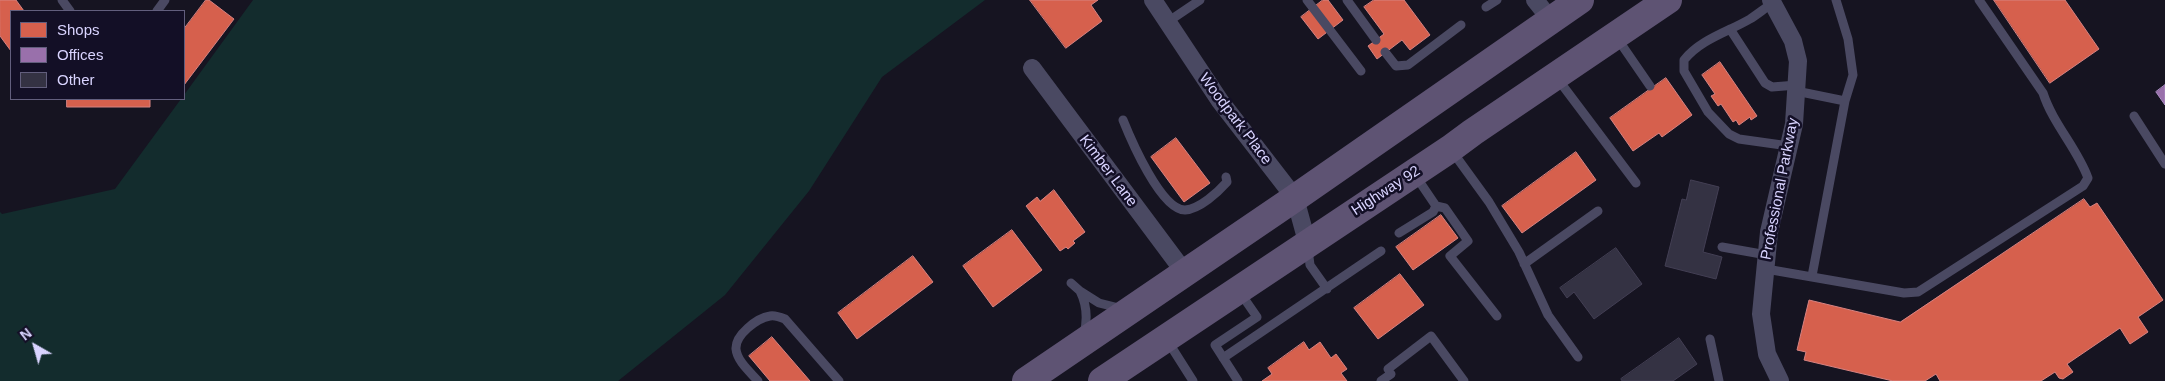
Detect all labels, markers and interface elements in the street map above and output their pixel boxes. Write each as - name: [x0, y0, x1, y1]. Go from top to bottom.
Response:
- legend: [10, 10, 185, 100]
- text: Shops: [57, 21, 100, 38]
- text: Offices: [57, 46, 103, 63]
- street label: Woodpark Place: [1195, 70, 1275, 168]
- text: Other: [57, 71, 95, 88]
- street label: Professional Parkway: [1757, 116, 1803, 262]
- street label: Kimber Lane: [1075, 132, 1141, 210]
- street label: Highway 92: [1348, 162, 1424, 220]
- north arrow: [10, 321, 60, 371]
- text: N: [17, 325, 35, 344]

